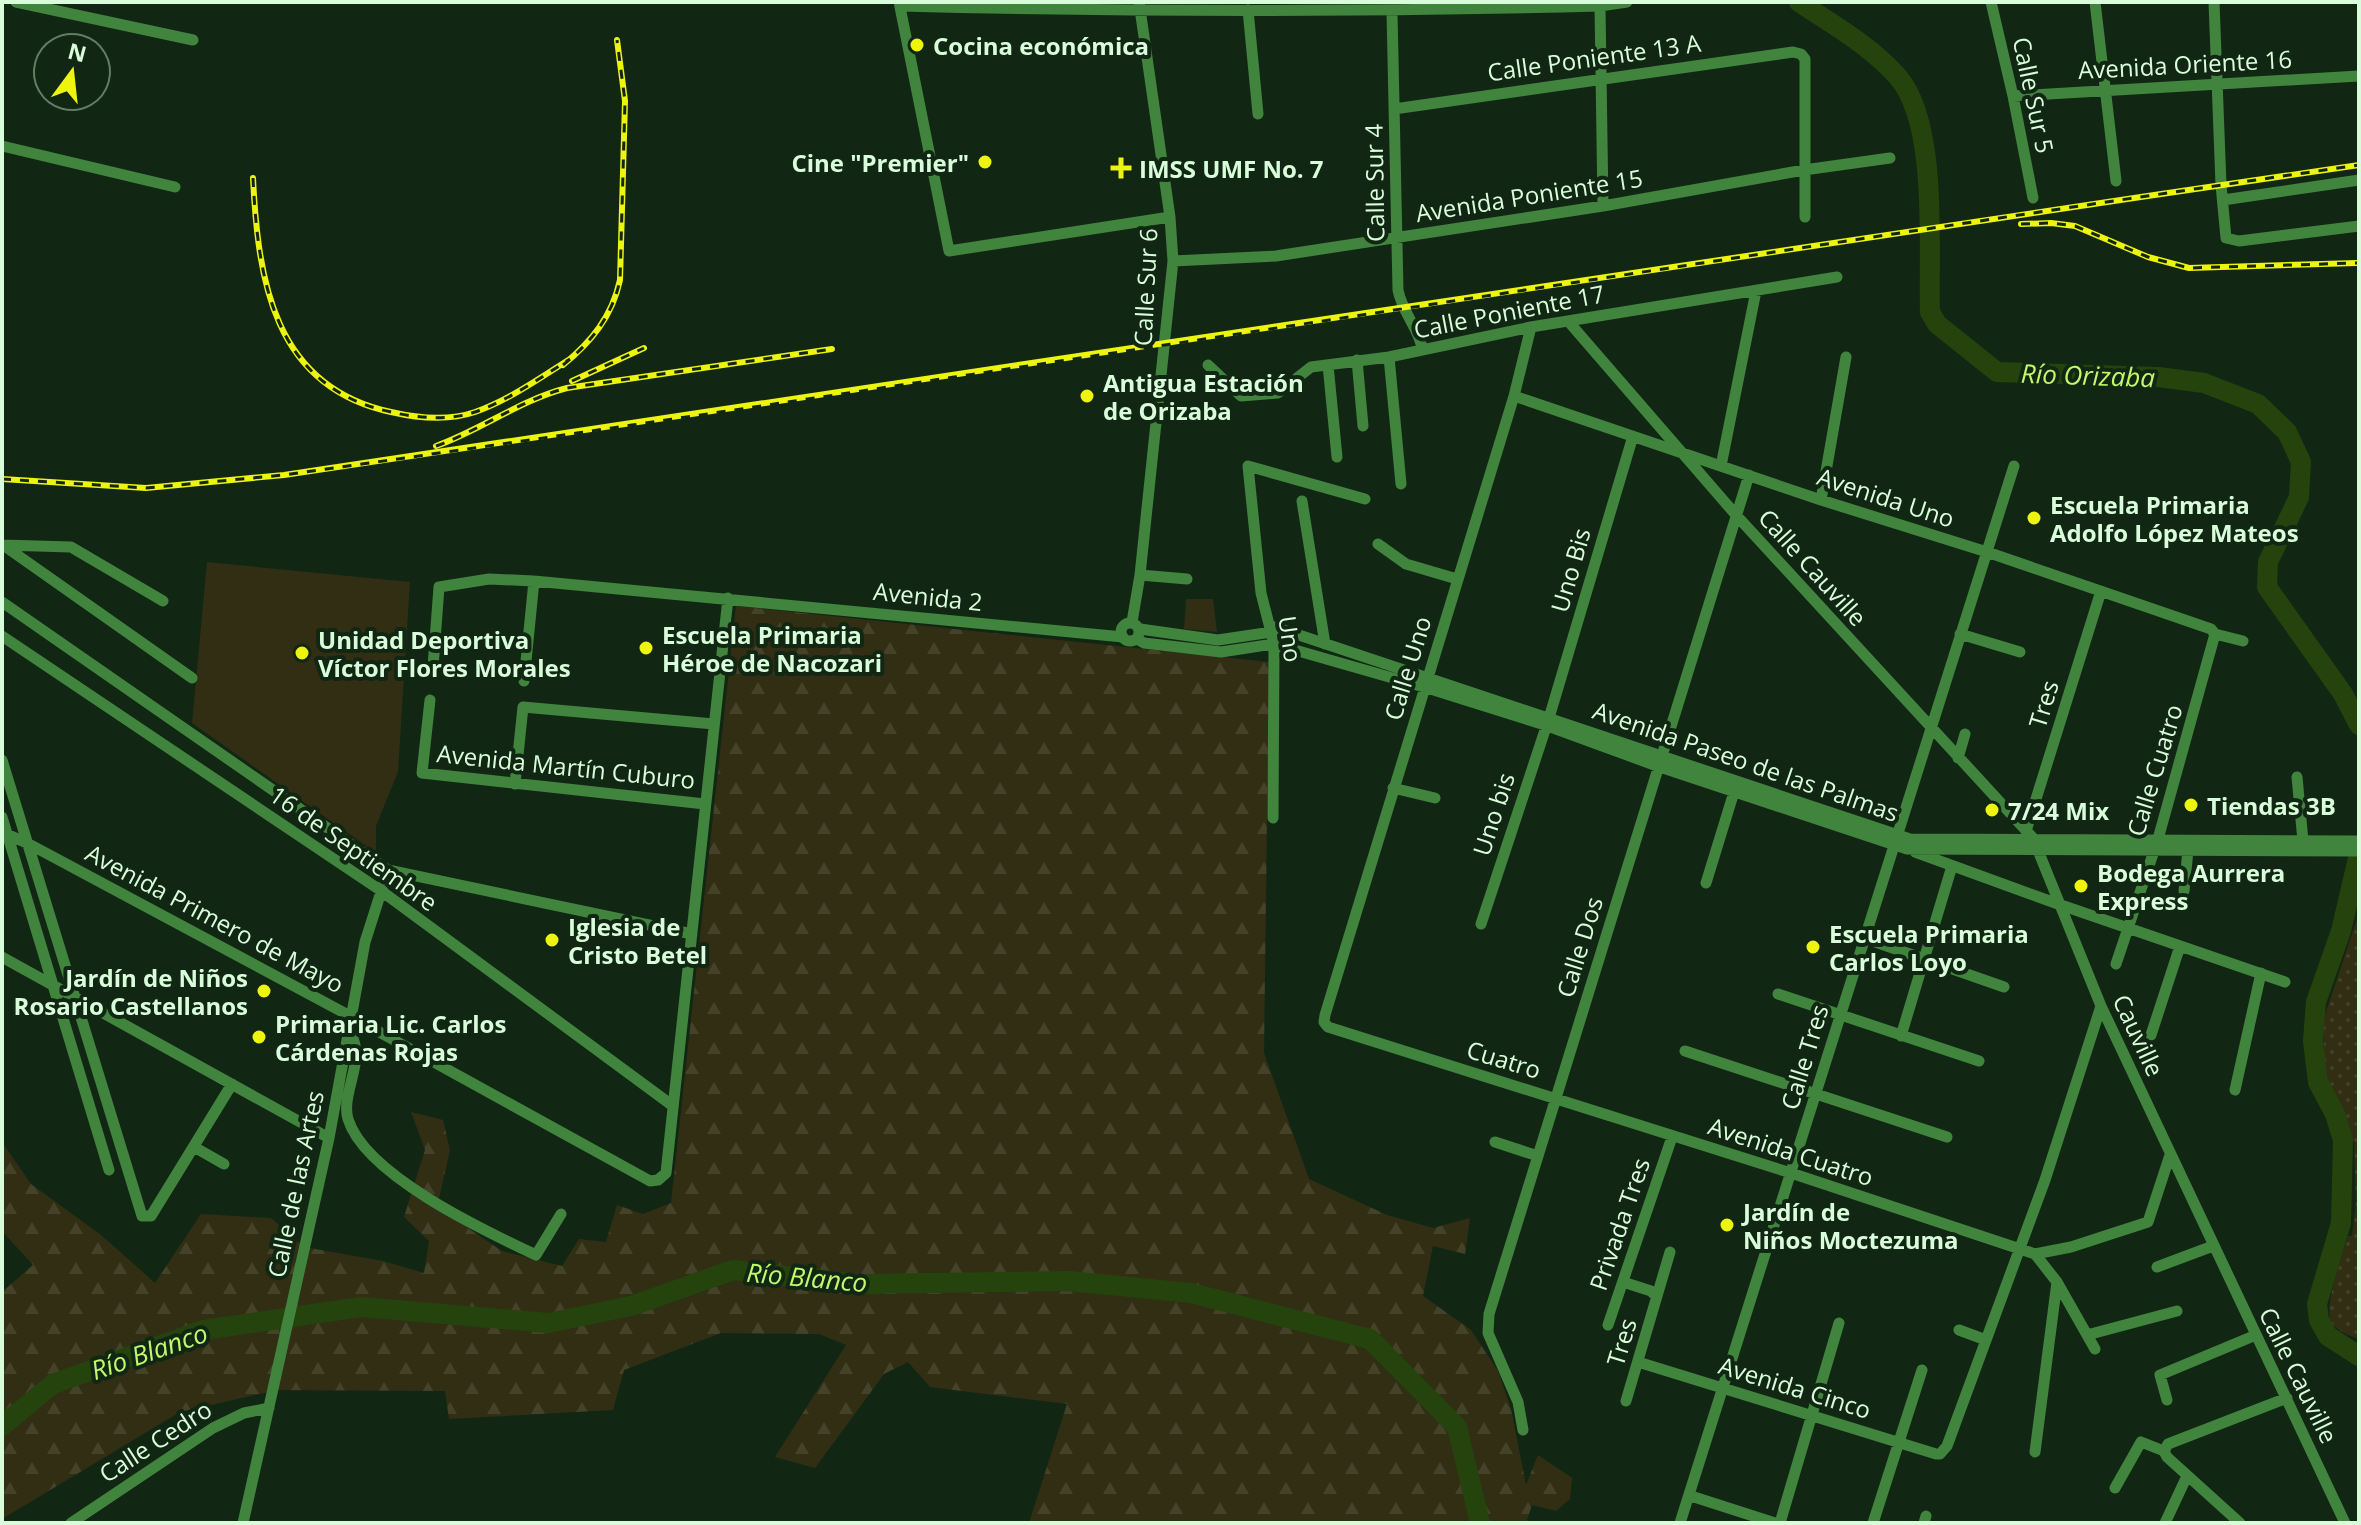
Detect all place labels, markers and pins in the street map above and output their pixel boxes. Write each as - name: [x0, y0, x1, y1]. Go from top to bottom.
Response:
- place label: Cocina económica: [933, 29, 1149, 62]
- marker: Cocina económica: [908, 36, 926, 54]
- place label: Cine "Premier": [791, 146, 969, 179]
- place label: IMSS UMF No. 7: [1139, 152, 1324, 185]
- marker: Cine "Premier": [976, 153, 994, 171]
- marker: IMSS UMF No. 7: [1110, 157, 1132, 179]
- place label: Antigua Estación de Orizaba: [1103, 366, 1304, 427]
- marker: Antigua Estación de Orizaba: [1078, 387, 1096, 405]
- place label: Escuela Primaria Adolfo López Mateos: [2050, 488, 2299, 549]
- marker: Escuela Primaria Adolfo López Mateos: [2025, 509, 2043, 527]
- place label: Escuela Primaria Héroe de Nacozari: [662, 618, 882, 679]
- place label: Unidad Deportiva Víctor Flores Morales: [318, 623, 571, 684]
- marker: Escuela Primaria Héroe de Nacozari: [637, 639, 655, 657]
- marker: Unidad Deportiva Víctor Flores Morales: [293, 644, 311, 662]
- place label: Tiendas 3B: [2207, 789, 2336, 822]
- place label: 7/24 Mix: [2008, 794, 2109, 827]
- marker: Tiendas 3B: [2182, 796, 2200, 814]
- marker: 7/24 Mix: [1983, 801, 2001, 819]
- place label: Bodega Aurrera Express: [2097, 856, 2285, 917]
- marker: Bodega Aurrera Express: [2072, 877, 2090, 895]
- place label: Iglesia de Cristo Betel: [568, 910, 707, 971]
- place label: Escuela Primaria Carlos Loyo: [1829, 917, 2029, 978]
- marker: Iglesia de Cristo Betel: [543, 931, 561, 949]
- marker: Escuela Primaria Carlos Loyo: [1804, 938, 1822, 956]
- place label: Jardín de Niños Rosario Castellanos: [14, 961, 248, 1022]
- marker: Jardín de Niños Rosario Castellanos: [255, 982, 273, 1000]
- place label: Primaria Lic. Carlos Cárdenas Rojas: [275, 1007, 506, 1068]
- marker: Primaria Lic. Carlos Cárdenas Rojas: [250, 1028, 268, 1046]
- place label: Jardín de Niños Moctezuma: [1741, 1195, 1959, 1256]
- marker: Jardín de Niños Moctezuma: [1718, 1216, 1736, 1234]

